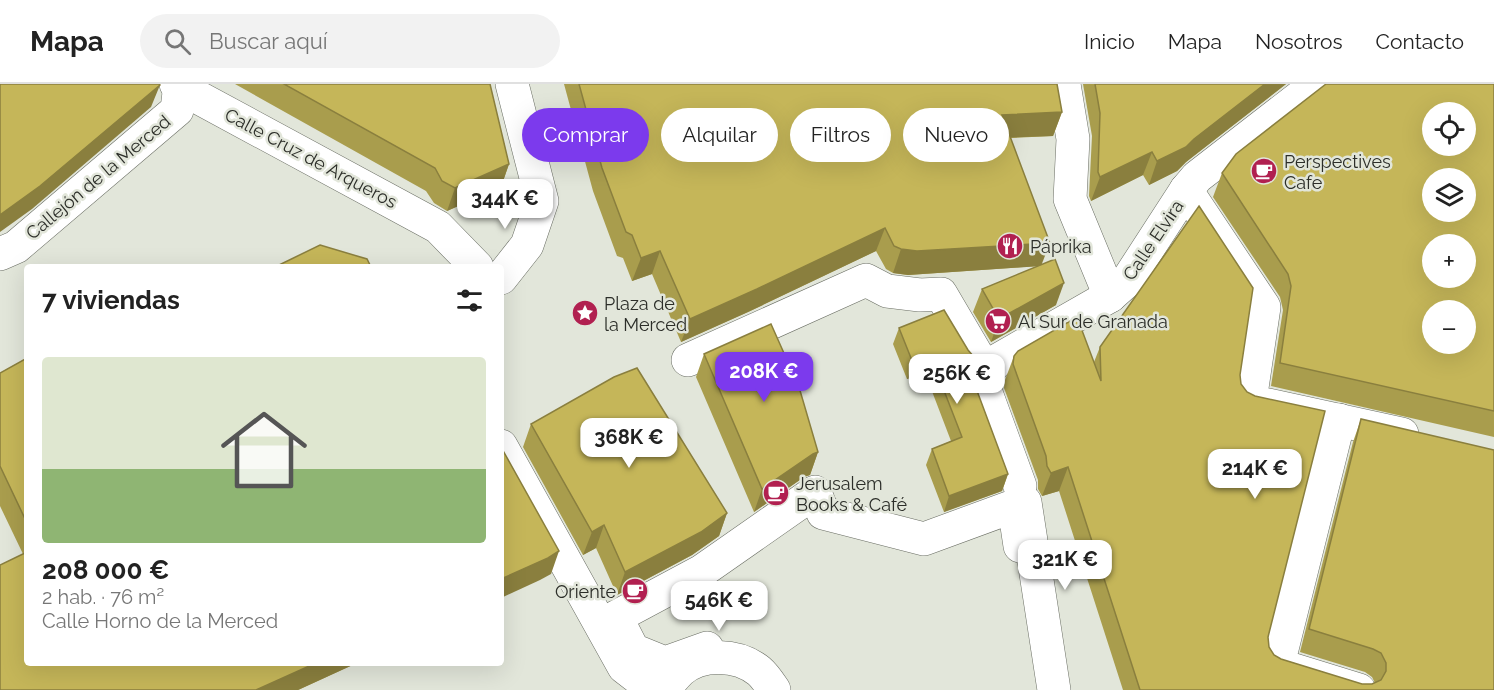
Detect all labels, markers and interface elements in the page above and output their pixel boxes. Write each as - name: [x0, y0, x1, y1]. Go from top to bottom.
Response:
- search box: [140, 14, 560, 68]
- text: Mapa: [30, 25, 104, 58]
- icon: search: [161, 25, 194, 58]
- text: Buscar aquí: [209, 28, 328, 54]
- text: Inicio: [1084, 29, 1135, 54]
- text: Mapa: [1168, 29, 1222, 54]
- text: Nosotros: [1255, 29, 1343, 54]
- text: Contacto: [1376, 29, 1464, 54]
- map controls: [1422, 102, 1476, 354]
- button: locate: [1422, 102, 1476, 156]
- street label: Calle Cruz de Arqueros: [221, 104, 401, 212]
- chip: Comprar: [522, 108, 649, 162]
- chip: Alquilar: [661, 108, 778, 162]
- chip: Filtros: [790, 108, 891, 162]
- chip: Nuevo: [903, 108, 1009, 162]
- street label: Callejón de la Merced: [22, 111, 174, 243]
- place label: Perspectives Cafe: [1284, 151, 1391, 193]
- cafe icon: Perspectives Cafe: [1249, 156, 1279, 186]
- button: layers: [1422, 168, 1476, 222]
- pin: 344K €: [456, 179, 554, 230]
- text: 344K €: [471, 186, 539, 210]
- street label: Calle Elvira: [1118, 196, 1188, 284]
- restaurant icon: Páprika: [995, 231, 1025, 261]
- button: +: [1422, 234, 1476, 288]
- place label: Páprika: [1030, 236, 1092, 257]
- icon: filters: [453, 284, 486, 317]
- text: 7 viviendas: [42, 285, 180, 315]
- place label: Plaza de la Merced: [604, 293, 687, 335]
- place icon: Plaza de la Merced: [570, 298, 600, 328]
- button: −: [1422, 300, 1476, 354]
- supermarket icon: Al Sur de Granada: [983, 306, 1013, 336]
- place label: Al Sur de Granada: [1018, 311, 1168, 332]
- pin: 208K €: [715, 352, 813, 403]
- pin: 256K €: [908, 354, 1006, 405]
- text: 208K €: [729, 359, 799, 383]
- text: 256K €: [923, 361, 991, 385]
- icon: home: [210, 396, 318, 504]
- pin: 368K €: [580, 418, 678, 469]
- text: 368K €: [594, 425, 664, 449]
- pin: 214K €: [1206, 449, 1304, 500]
- text: 214K €: [1222, 456, 1288, 480]
- place label: Jerusalem Books & Café: [796, 473, 908, 515]
- cafe icon: Jerusalem Books & Café: [761, 478, 791, 508]
- pin: 321K €: [1016, 540, 1114, 591]
- text: 321K €: [1032, 547, 1098, 571]
- text: 208 000 €: [42, 555, 169, 585]
- cafe icon: Oriente: [620, 576, 650, 606]
- place label: Oriente: [555, 581, 616, 602]
- pin: 546K €: [670, 581, 768, 632]
- text: 2 hab. · 76 m²: [42, 585, 164, 609]
- text: 546K €: [685, 588, 753, 612]
- text: Calle Horno de la Merced: [42, 609, 278, 633]

